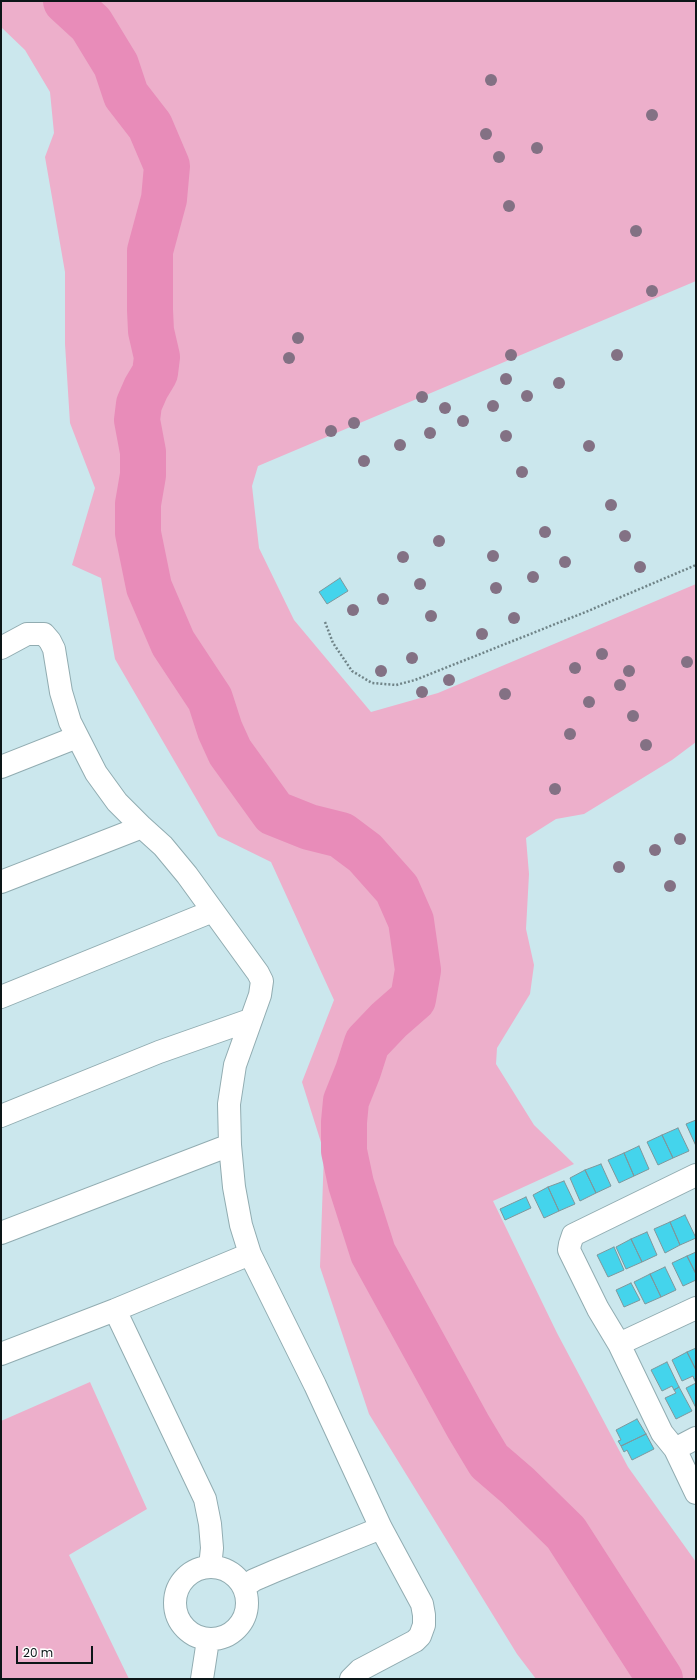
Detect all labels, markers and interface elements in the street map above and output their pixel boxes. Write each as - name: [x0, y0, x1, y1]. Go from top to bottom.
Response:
- scale bar: [18, 1638, 95, 1664]
- text: 20 m: [23, 1644, 53, 1661]

